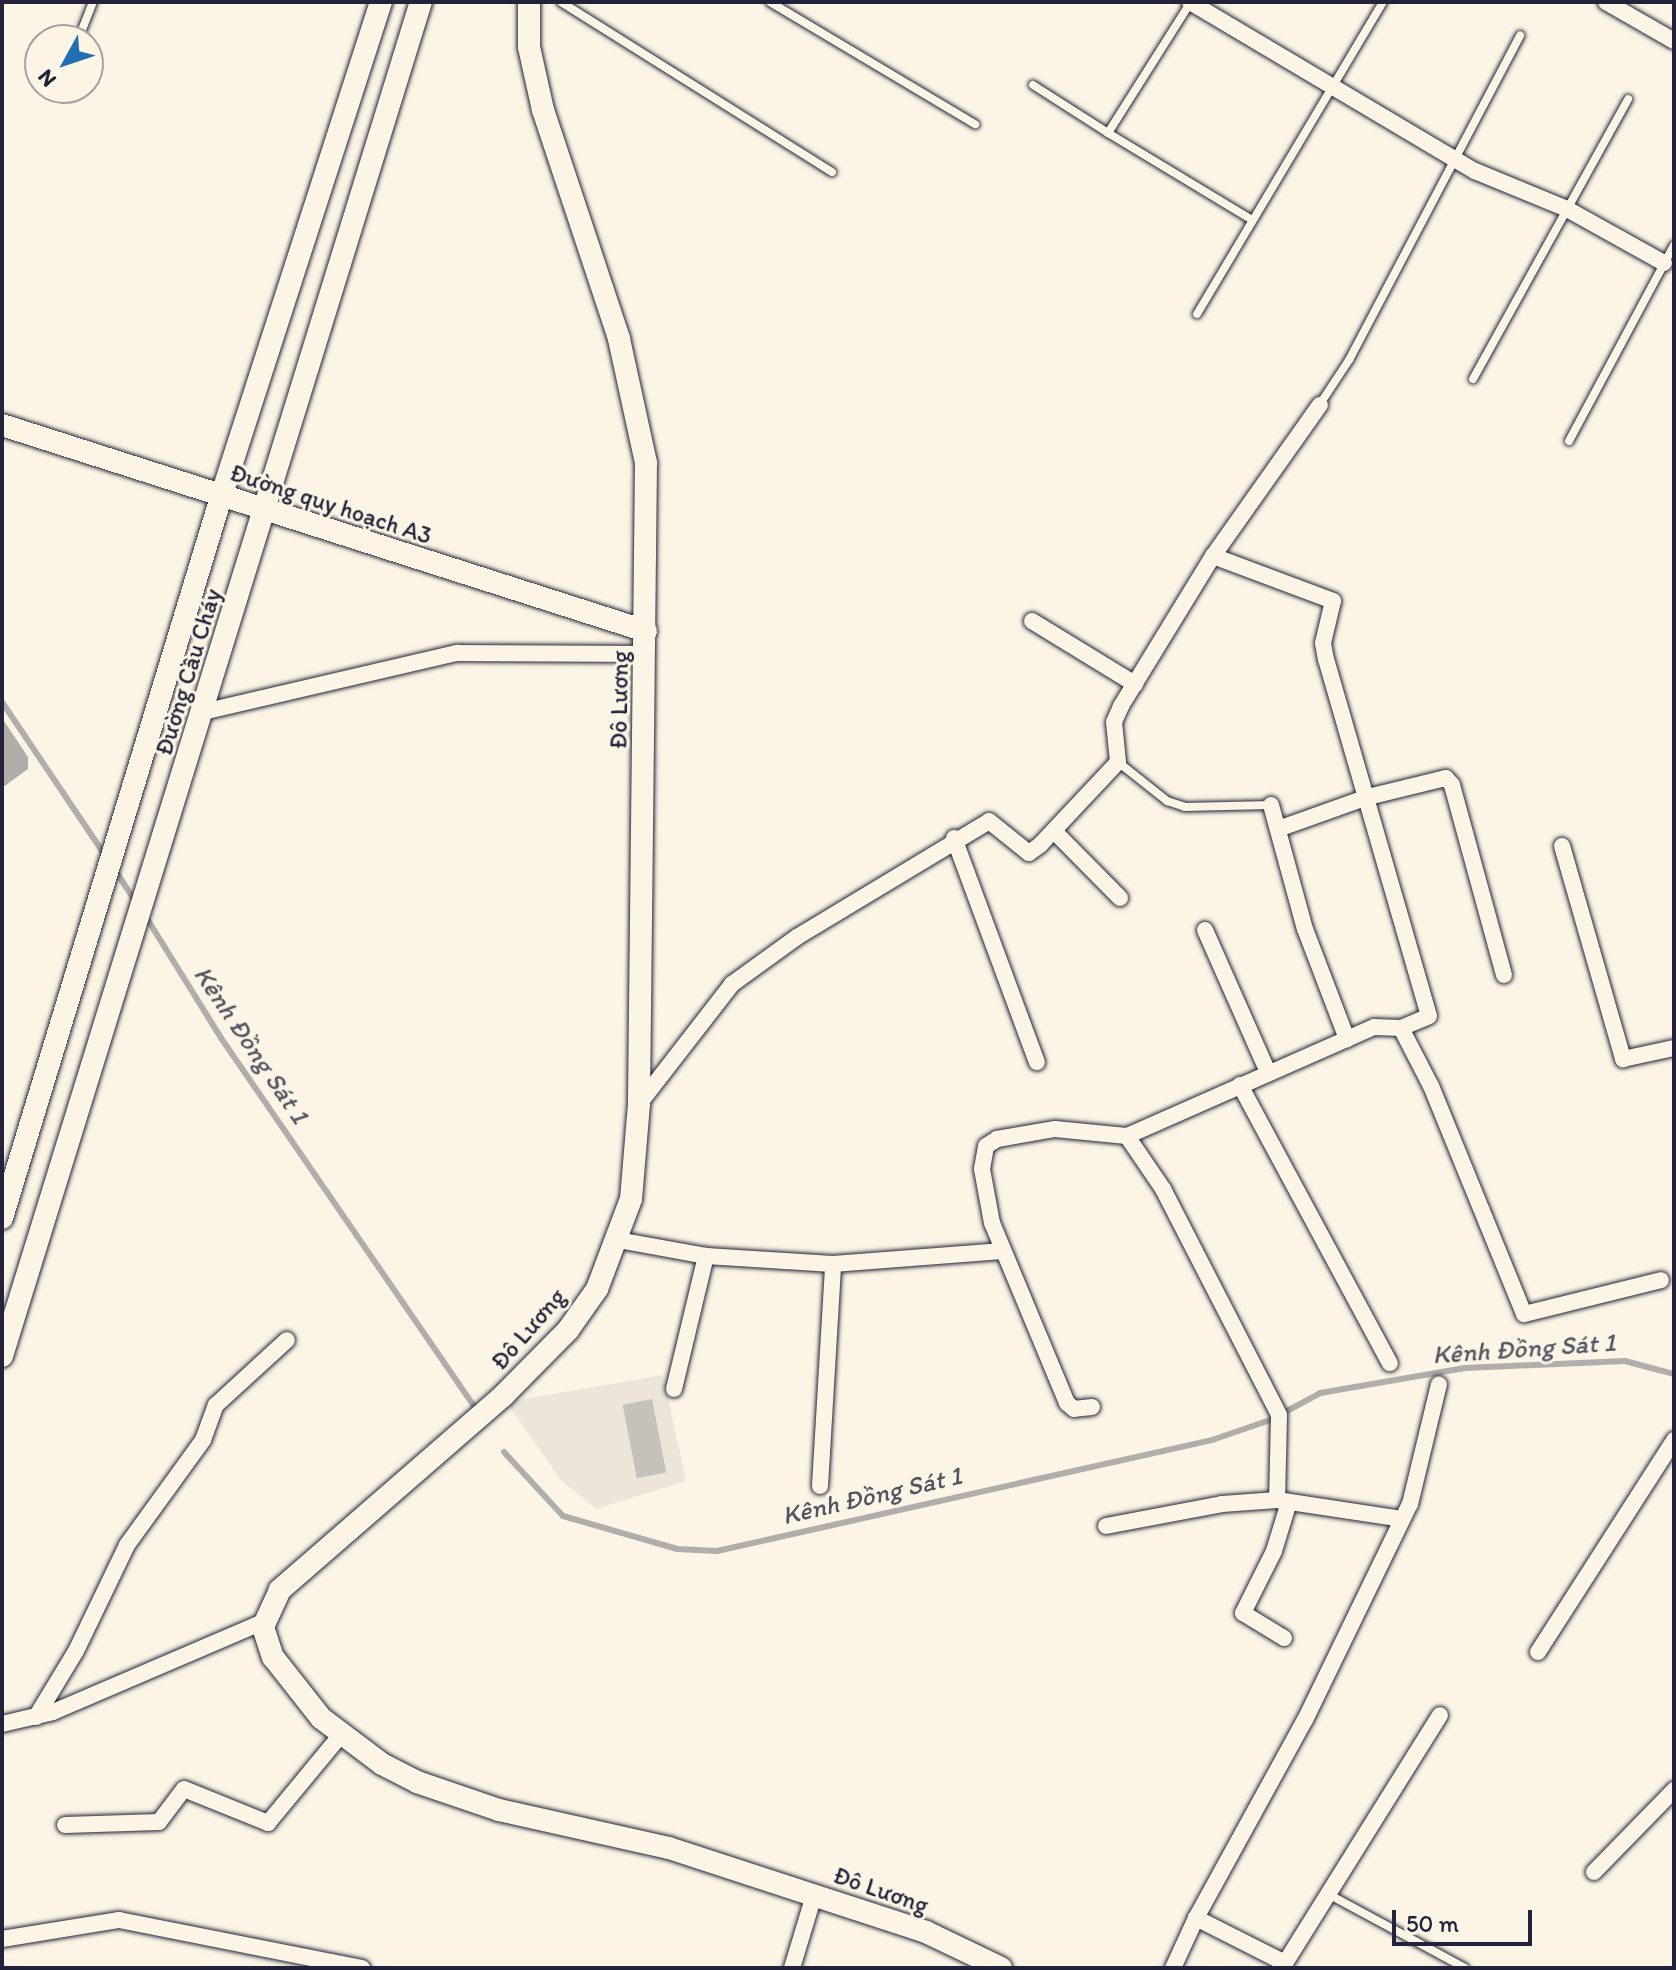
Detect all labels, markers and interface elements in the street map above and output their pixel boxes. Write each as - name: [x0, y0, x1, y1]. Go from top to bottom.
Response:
- north arrow: [24, 24, 104, 104]
- text: N: [32, 64, 62, 93]
- street label: Đường quy hoạch A3: [226, 458, 436, 550]
- street label: Đường Cầu Cháy: [149, 585, 227, 759]
- street label: Đô Lương: [604, 651, 634, 749]
- water label: Kênh Đồng Sát 1: [187, 960, 315, 1130]
- street label: Đô Lương: [485, 1282, 571, 1376]
- water label: Kênh Đồng Sát 1: [1432, 1327, 1616, 1371]
- water label: Kênh Đồng Sát 1: [779, 1460, 965, 1532]
- street label: Đô Lương: [830, 1860, 932, 1920]
- scale bar: [1396, 1894, 1536, 1944]
- text: 50 m: [1406, 1909, 1459, 1938]

